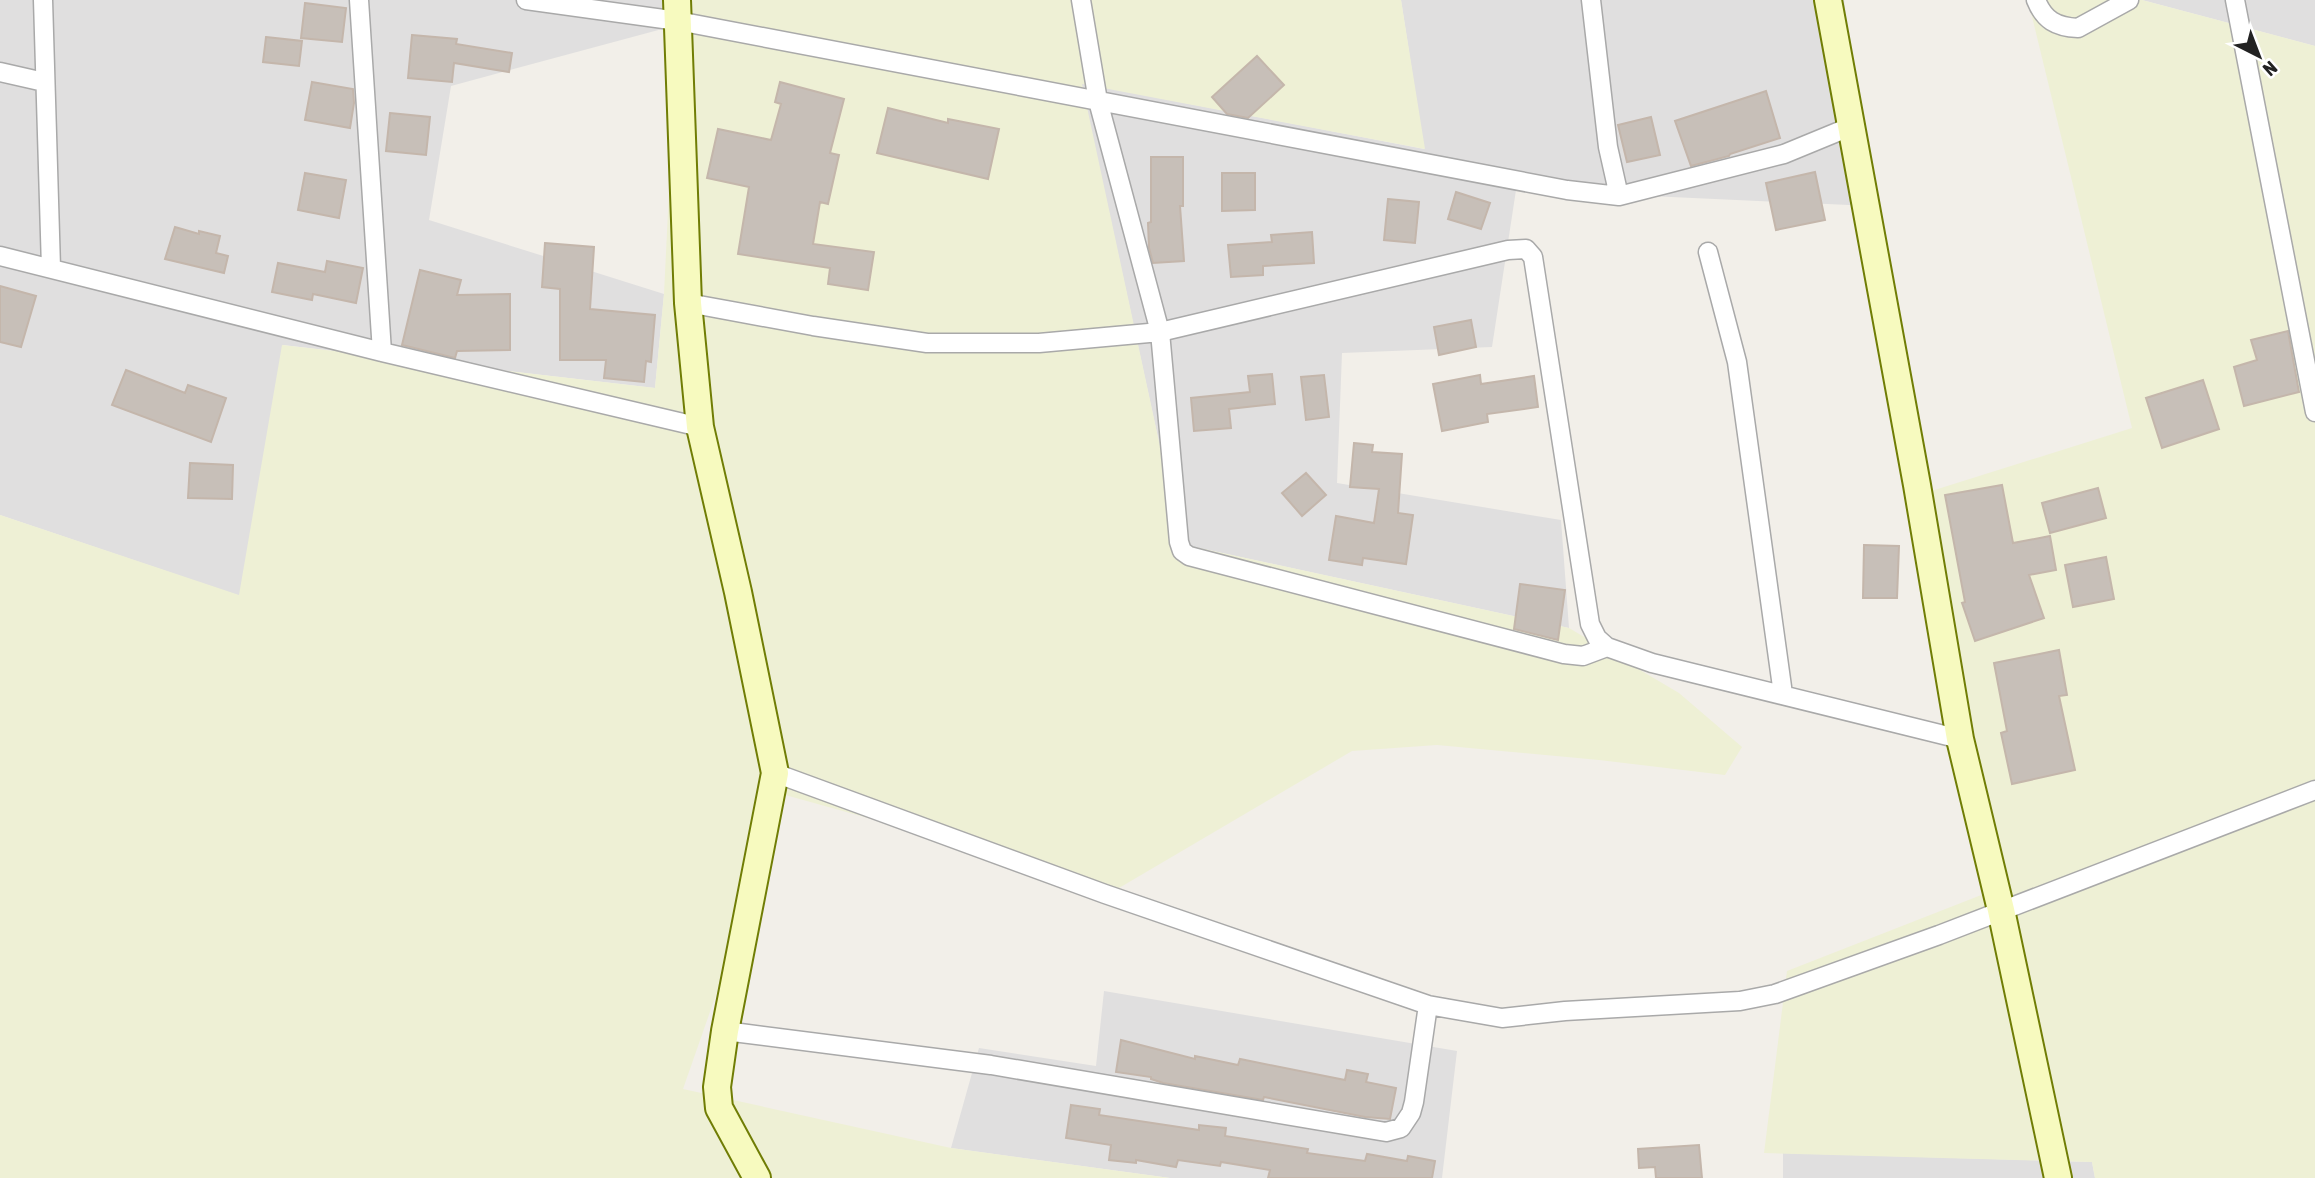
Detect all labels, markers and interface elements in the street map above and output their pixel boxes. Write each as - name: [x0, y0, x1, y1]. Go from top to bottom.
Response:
- north arrow: [2224, 21, 2294, 91]
- text: N: [2259, 57, 2282, 81]

